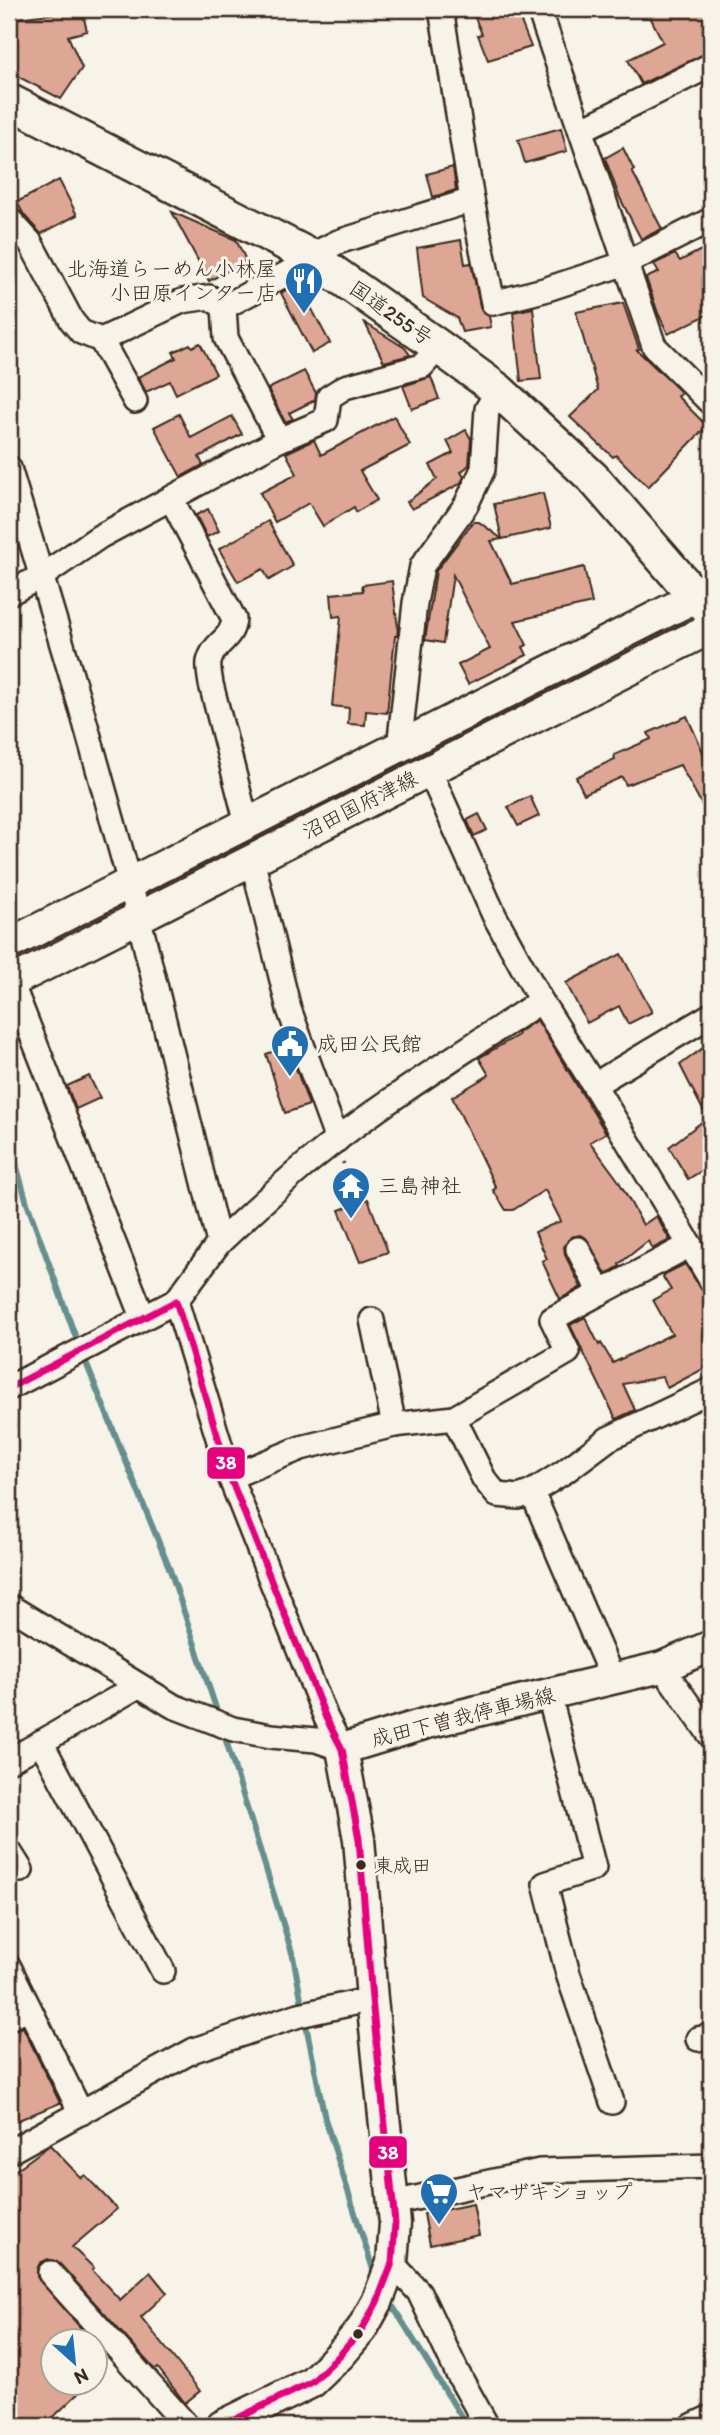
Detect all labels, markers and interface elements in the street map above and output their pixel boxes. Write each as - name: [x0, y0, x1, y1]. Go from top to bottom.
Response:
- place label: 北海道らーめん小林屋 小田原インター店: [67, 256, 277, 305]
- restaurant icon: 北海道らーめん小林屋 小田原インター店: [283, 260, 325, 315]
- street label: 国道255号: [345, 275, 438, 350]
- street label: 沼田国府津線: [298, 765, 422, 844]
- public building icon: 成田公民館: [269, 1023, 311, 1078]
- place label: 成田公民館: [317, 1031, 422, 1056]
- temple icon: 三島神社: [330, 1165, 372, 1220]
- place label: 三島神社: [378, 1173, 462, 1198]
- line badge: 38: [206, 1446, 246, 1480]
- text: 38: [216, 1451, 237, 1474]
- street label: 成田下曽我停車場線: [368, 1682, 558, 1752]
- place label: 東成田: [374, 1854, 431, 1877]
- marker: 東成田: [354, 1858, 368, 1872]
- line badge: 38: [368, 2135, 408, 2169]
- text: 38: [378, 2141, 399, 2164]
- supermarket icon: ヤマザキショップ: [418, 2171, 460, 2226]
- place label: ヤマザキショップ: [466, 2179, 633, 2204]
- north arrow: [38, 2326, 108, 2396]
- unlabelled marker: [351, 2327, 365, 2341]
- text: N: [71, 2364, 92, 2390]

